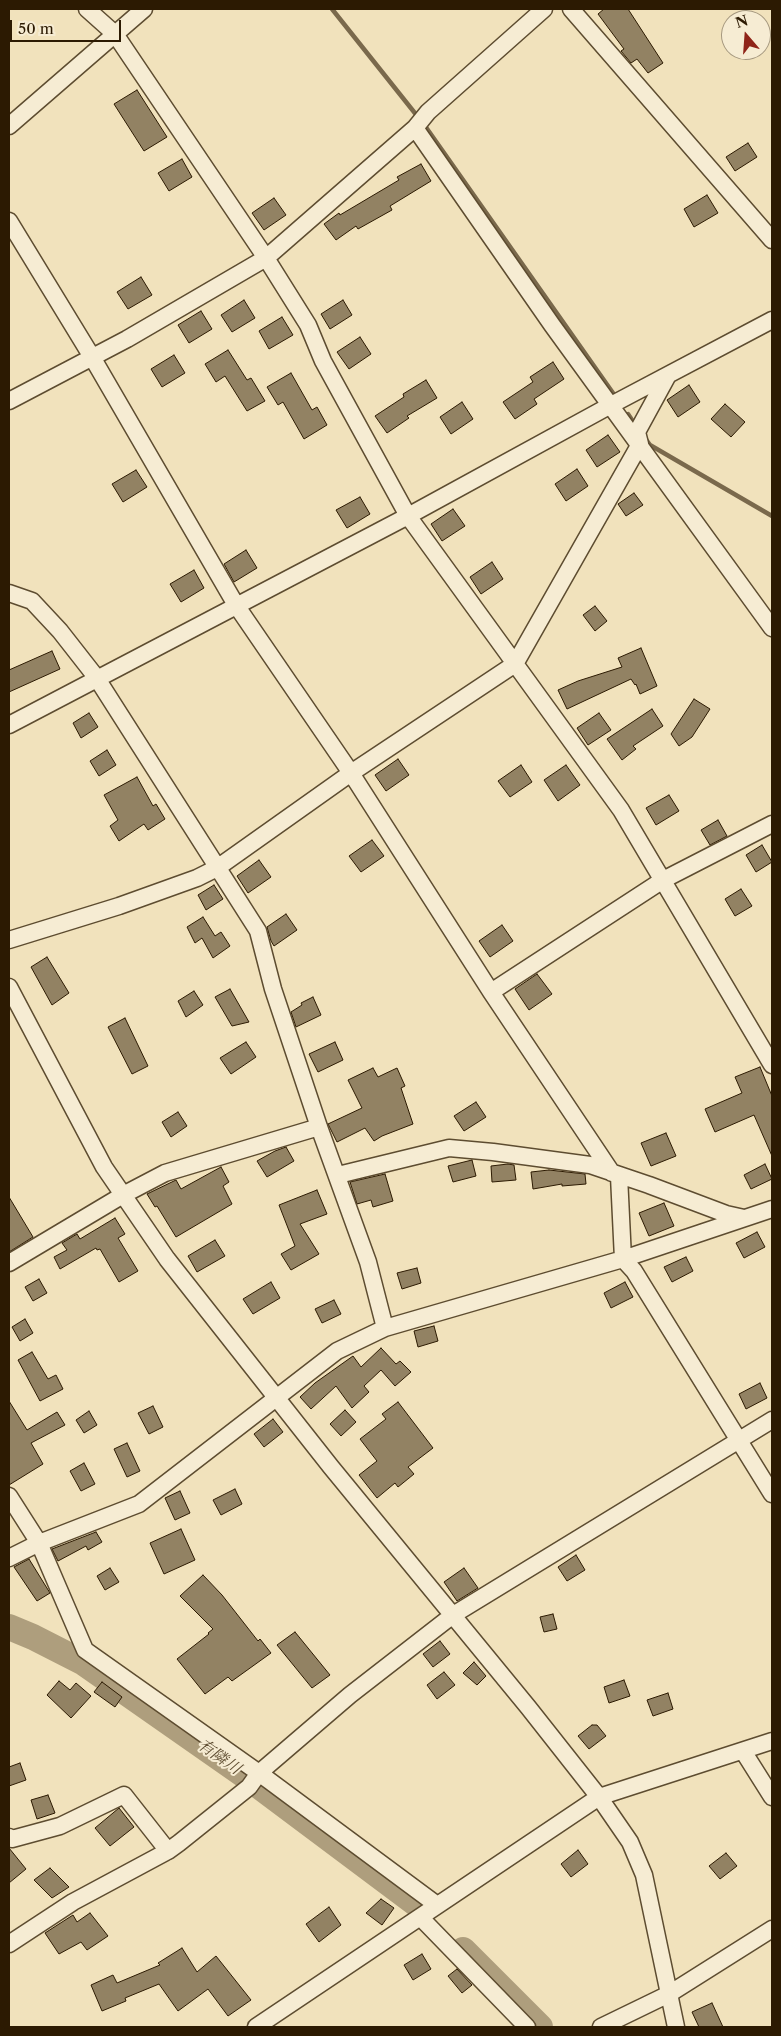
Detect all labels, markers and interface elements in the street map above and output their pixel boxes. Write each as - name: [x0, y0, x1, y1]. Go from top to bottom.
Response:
- scale bar: [12, 10, 124, 42]
- north arrow: [721, 10, 771, 60]
- text: N: [733, 11, 750, 32]
- text: 50 m: [18, 19, 54, 38]
- water label: 有隣川: [194, 1735, 244, 1779]

